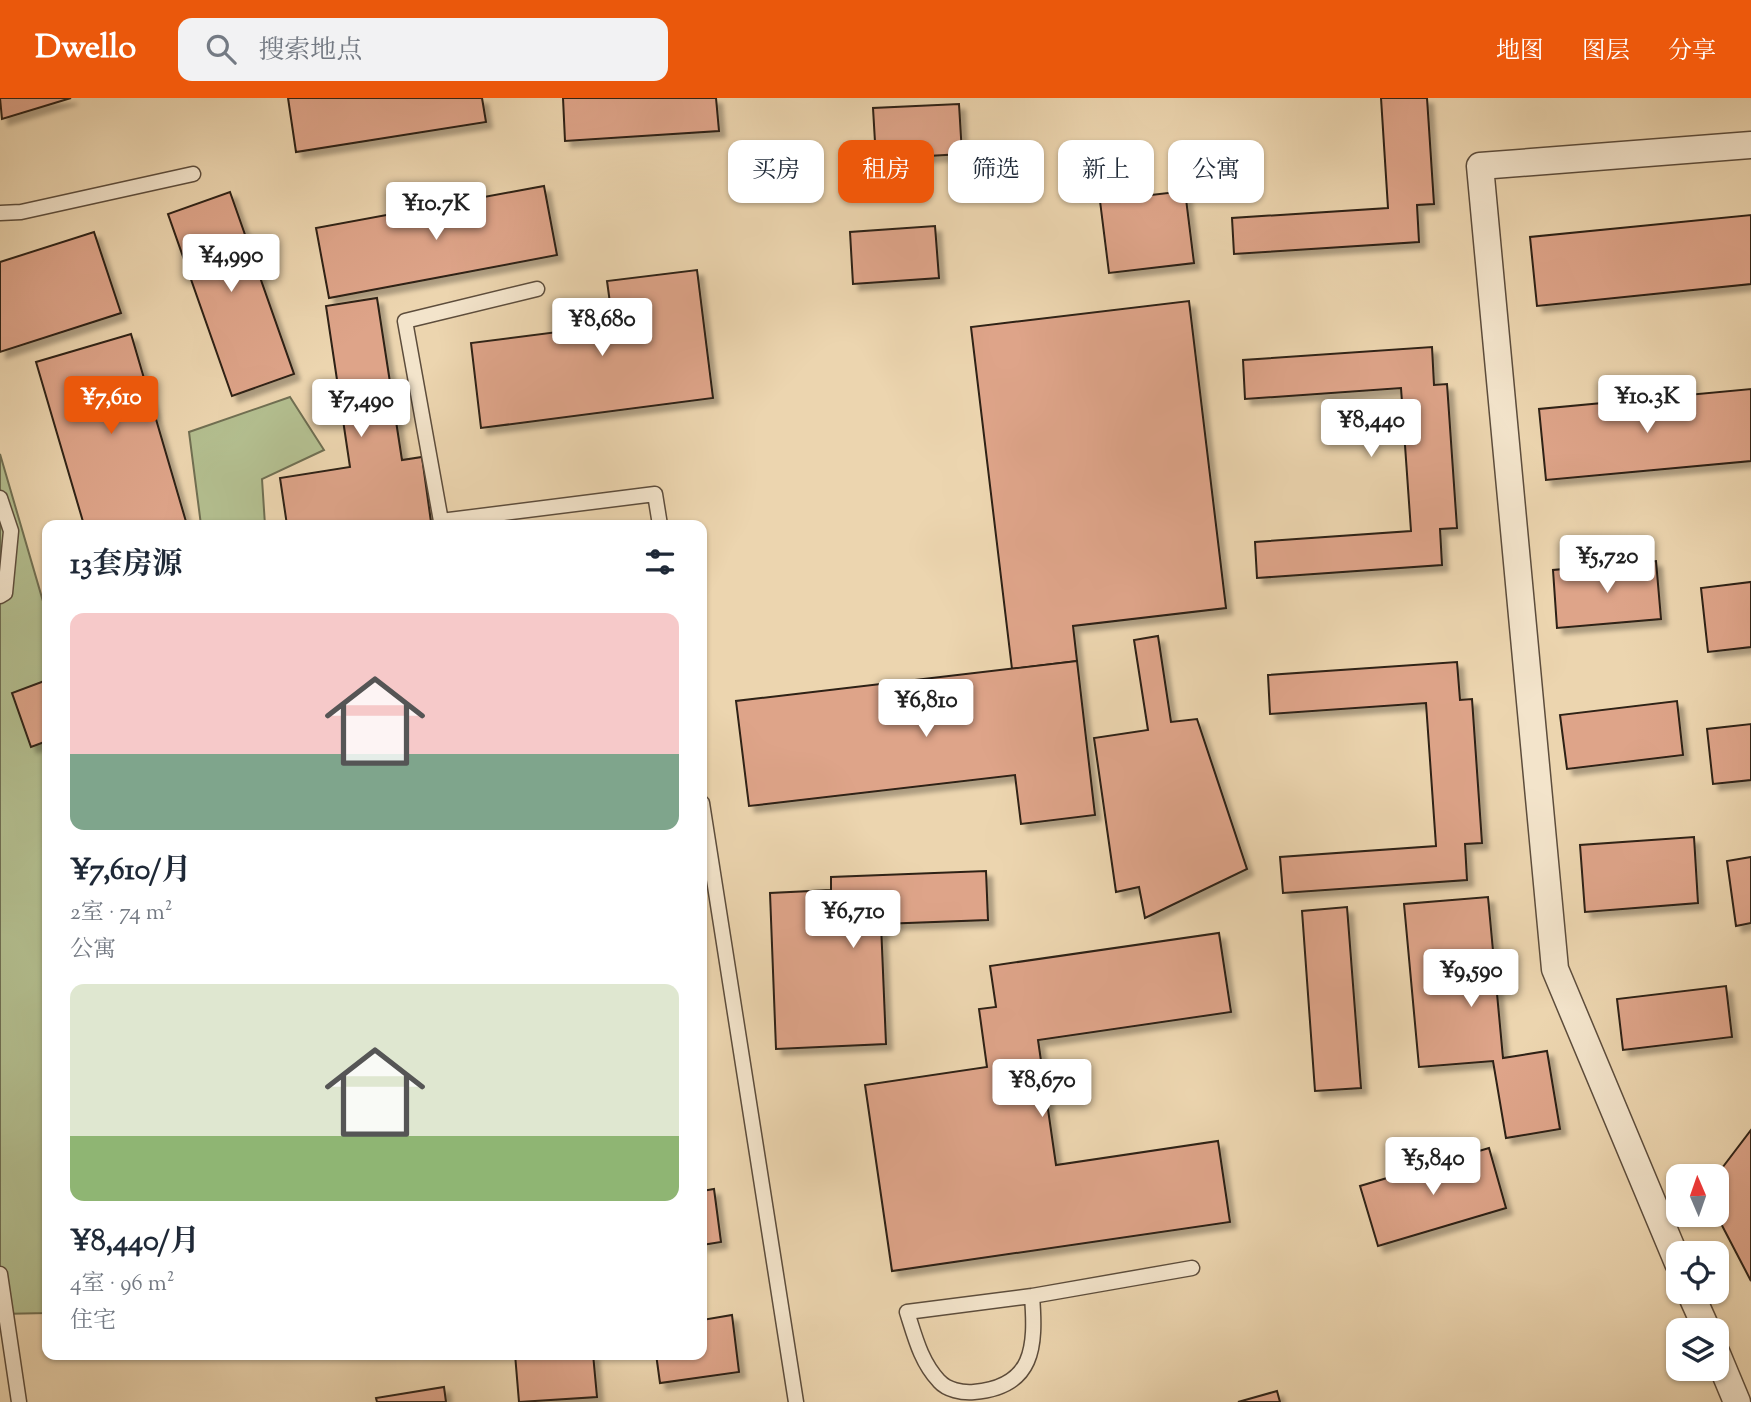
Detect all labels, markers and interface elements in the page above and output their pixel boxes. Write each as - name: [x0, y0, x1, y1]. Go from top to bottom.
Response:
- search box: [178, 18, 668, 81]
- text: Dwello: [35, 25, 136, 73]
- icon: search: [202, 30, 240, 68]
- text: 搜索地点: [258, 33, 362, 70]
- text: 地图: [1496, 35, 1544, 69]
- text: 图层: [1582, 35, 1630, 69]
- text: 分享: [1668, 35, 1716, 69]
- chip: 买房: [728, 140, 824, 203]
- chip: 租房: [838, 140, 934, 203]
- chip: 筛选: [948, 140, 1044, 203]
- chip: 新上: [1058, 140, 1154, 203]
- chip: 公寓: [1168, 140, 1264, 203]
- pin: ¥10.7K: [379, 183, 493, 242]
- text: ¥10.7K: [402, 188, 470, 221]
- pin: ¥4,990: [174, 234, 288, 294]
- text: ¥4,990: [199, 240, 263, 273]
- pin: ¥8,680: [545, 299, 659, 358]
- text: ¥8,680: [568, 304, 636, 337]
- pin: ¥7,610: [54, 376, 168, 436]
- pin: ¥10.3K: [1590, 376, 1704, 435]
- pin: ¥7,490: [304, 380, 418, 439]
- text: ¥10.3K: [1614, 381, 1680, 414]
- text: ¥7,610: [80, 382, 142, 415]
- text: ¥7,490: [328, 385, 394, 418]
- pin: ¥8,440: [1314, 400, 1428, 459]
- text: ¥8,440: [1337, 405, 1405, 438]
- pin: ¥5,720: [1550, 536, 1664, 595]
- text: ¥5,720: [1576, 541, 1638, 574]
- icon: filters: [641, 543, 679, 581]
- text: 13套房源: [70, 544, 182, 587]
- icon: home: [312, 658, 438, 784]
- pin: ¥6,810: [869, 680, 983, 739]
- text: ¥6,810: [894, 685, 958, 718]
- text: ¥7,610/月: [70, 850, 191, 893]
- pin: ¥6,710: [796, 890, 910, 950]
- text: ¥6,710: [821, 896, 885, 929]
- text: 2室 · 74 m²: [70, 897, 173, 930]
- text: 公寓: [70, 934, 116, 967]
- pin: ¥9,590: [1414, 950, 1528, 1009]
- text: ¥9,590: [1439, 955, 1503, 988]
- icon: home: [312, 1029, 438, 1155]
- pin: ¥8,670: [985, 1060, 1099, 1119]
- text: ¥8,670: [1008, 1065, 1076, 1098]
- pin: ¥5,840: [1376, 1138, 1490, 1197]
- text: ¥5,840: [1401, 1143, 1465, 1176]
- north arrow: [1666, 1164, 1729, 1227]
- map controls: [1666, 1164, 1729, 1381]
- text: ¥8,440/月: [70, 1221, 200, 1264]
- button: locate: [1666, 1241, 1729, 1304]
- text: 4室 · 96 m²: [70, 1268, 174, 1301]
- text: 住宅: [70, 1305, 116, 1338]
- button: layers: [1666, 1318, 1729, 1381]

